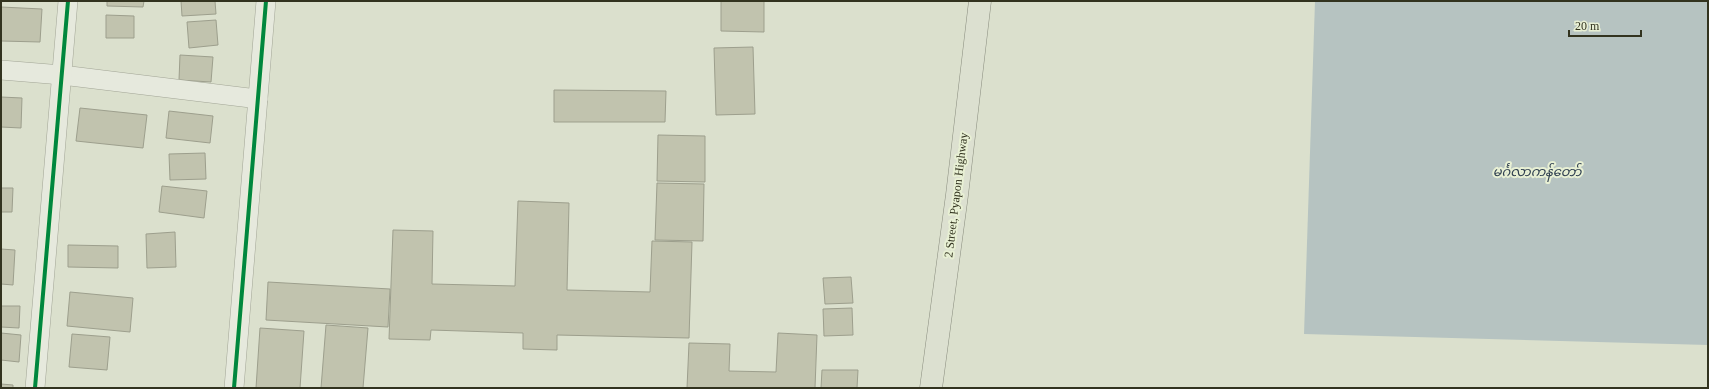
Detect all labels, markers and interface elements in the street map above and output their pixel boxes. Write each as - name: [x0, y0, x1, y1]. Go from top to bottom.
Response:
- scale bar: [1569, 12, 1641, 38]
- text: 20 m: [1575, 19, 1600, 33]
- street label: 2 Street, Pyapon Highway: [941, 132, 971, 258]
- water label: မင်္ဂလာကန်တော်: [1493, 162, 1583, 183]

